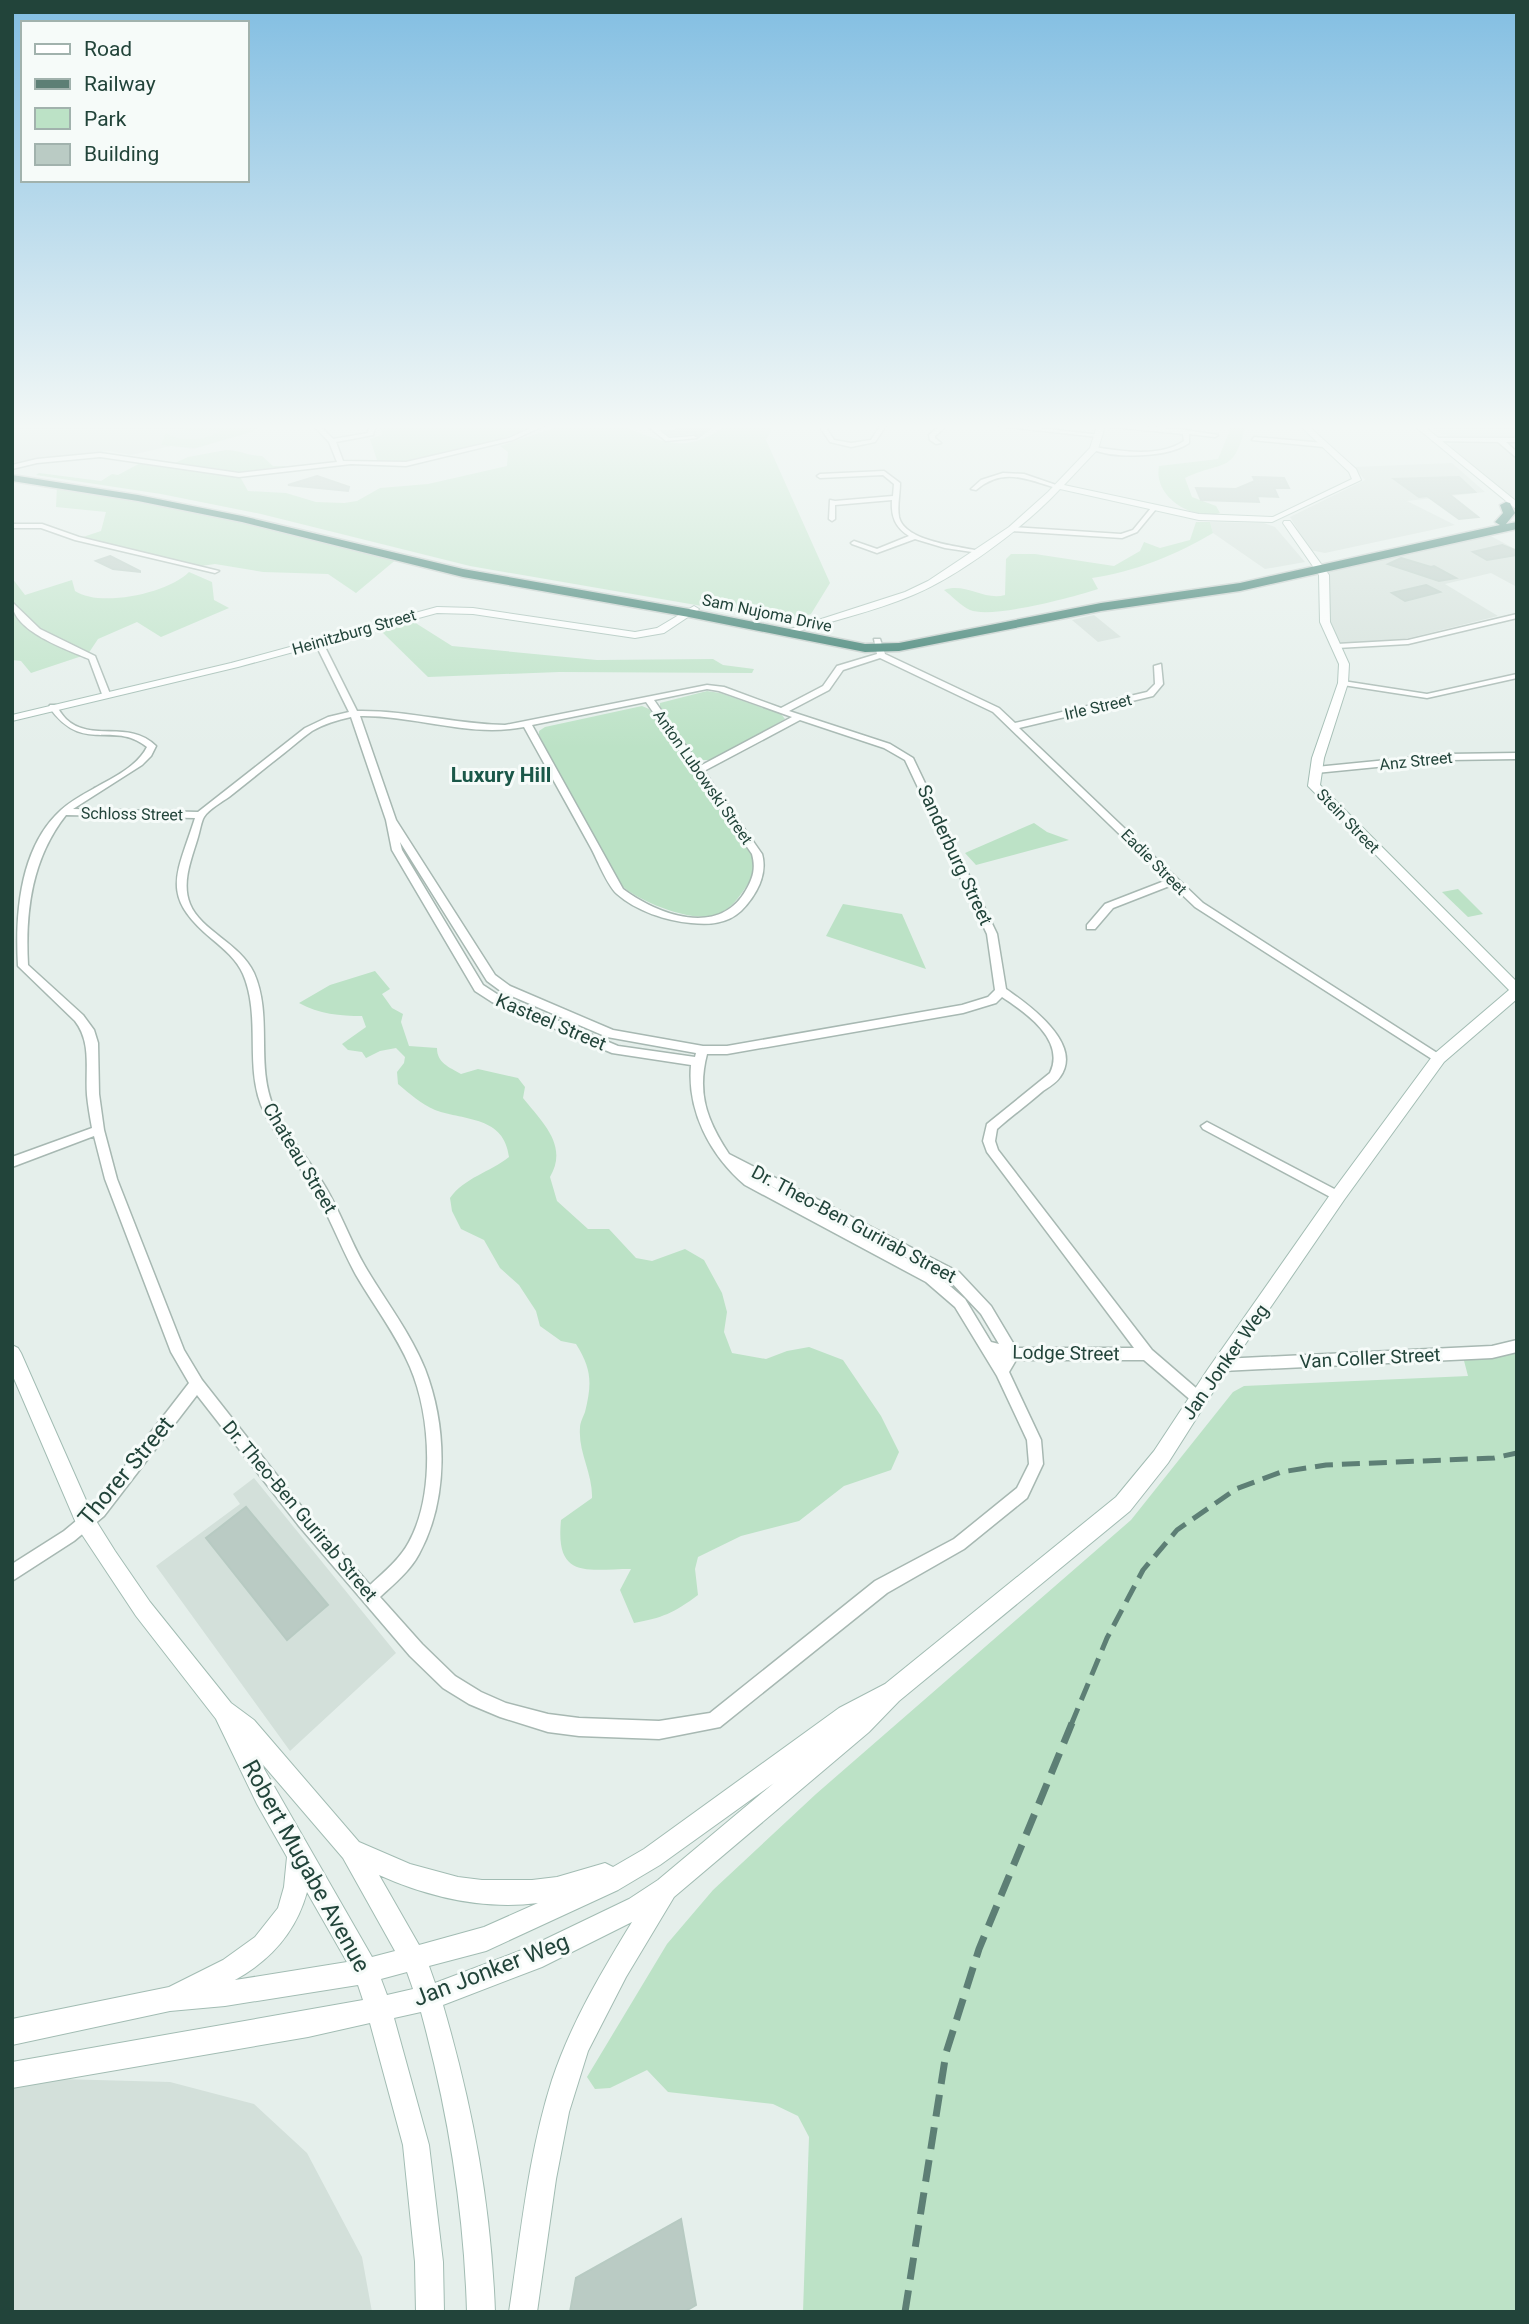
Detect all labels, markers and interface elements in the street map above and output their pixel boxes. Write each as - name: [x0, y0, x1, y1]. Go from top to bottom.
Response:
- legend: [21, 21, 248, 182]
- text: Road: [84, 37, 132, 61]
- text: Railway: [84, 72, 156, 96]
- text: Park: [84, 107, 127, 131]
- text: Building: [84, 142, 159, 166]
- street label: Sam Nujoma Drive: [700, 590, 834, 636]
- street label: Heinitzburg Street: [290, 605, 418, 659]
- street label: Irle Street: [1063, 690, 1133, 724]
- street label: Anton Lubowski Street: [649, 706, 757, 848]
- street label: Anz Street: [1379, 748, 1453, 774]
- district label: Luxury Hill: [451, 763, 551, 787]
- street label: Sanderburg Street: [912, 781, 998, 929]
- street label: Stein Street: [1313, 785, 1383, 857]
- street label: Schloss Street: [81, 804, 183, 824]
- street label: Eadie Street: [1117, 825, 1191, 899]
- street label: Kasteel Street: [492, 988, 610, 1056]
- street label: Chateau Street: [258, 1098, 342, 1218]
- street label: Dr. Theo-Ben Gurirab Street: [748, 1160, 960, 1288]
- street label: Jan Jonker Weg: [1177, 1300, 1273, 1424]
- street label: Lodge Street: [1012, 1341, 1120, 1365]
- street label: Van Coller Street: [1299, 1343, 1441, 1373]
- street label: Thorer Street: [73, 1411, 179, 1531]
- street label: Dr. Theo-Ben Gurirab Street: [218, 1416, 382, 1606]
- street label: Robert Mugabe Avenue: [236, 1755, 376, 1977]
- street label: Jan Jonker Weg: [409, 1928, 573, 2012]

